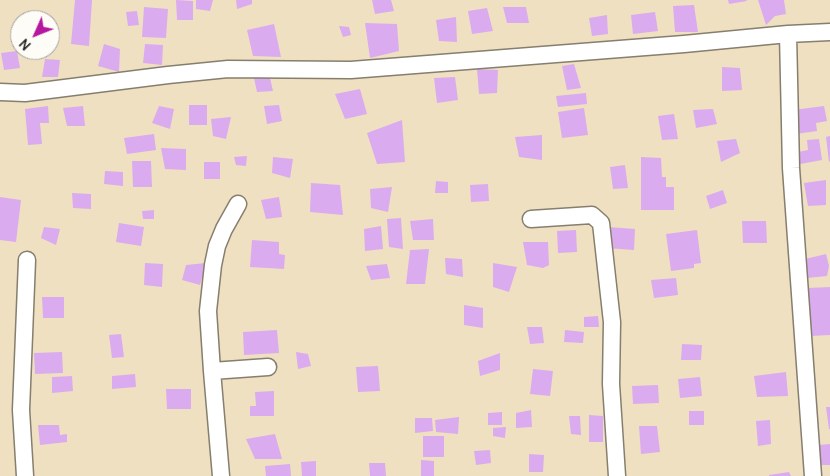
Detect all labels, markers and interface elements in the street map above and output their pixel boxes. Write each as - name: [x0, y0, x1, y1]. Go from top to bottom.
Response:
- north arrow: [10, 10, 60, 60]
- text: N: [15, 35, 35, 54]

